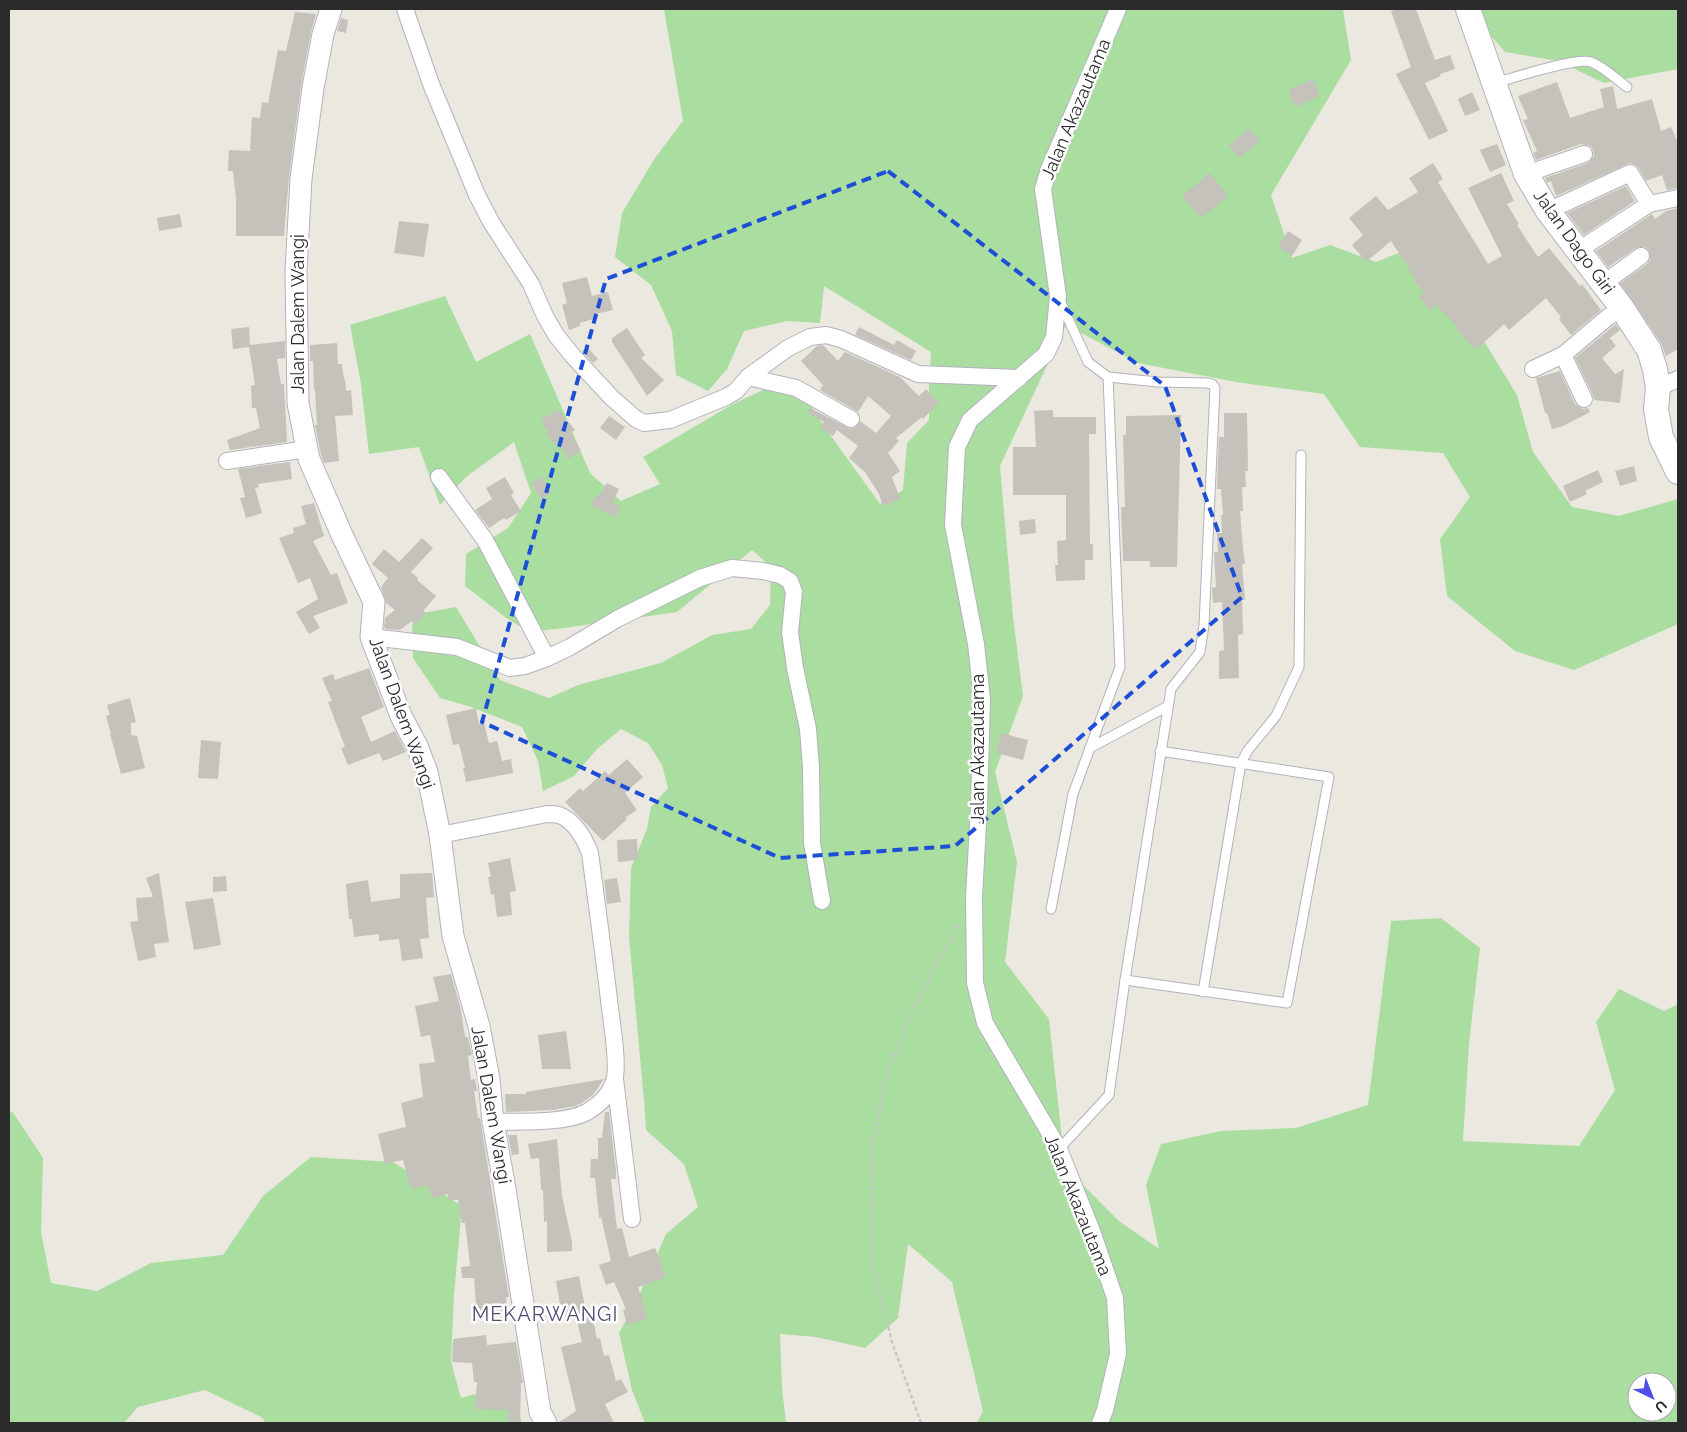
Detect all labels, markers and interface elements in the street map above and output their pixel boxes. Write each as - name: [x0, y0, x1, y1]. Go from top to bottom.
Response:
- street label: Jalan Akazautama: [1036, 35, 1115, 182]
- street label: Jalan Dago Giri: [1529, 185, 1619, 298]
- street label: Jalan Dalem Wangi: [287, 234, 308, 394]
- street label: Jalan Dalem Wangi: [365, 634, 440, 792]
- street label: Jalan Akazautama: [967, 674, 988, 824]
- street label: Jalan Dalem Wangi: [467, 1024, 516, 1185]
- street label: Jalan Akazautama: [1041, 1131, 1116, 1279]
- district label: MEKARWANGI: [472, 1302, 618, 1326]
- north arrow: [1627, 1372, 1677, 1422]
- text: U: [1652, 1397, 1670, 1416]

